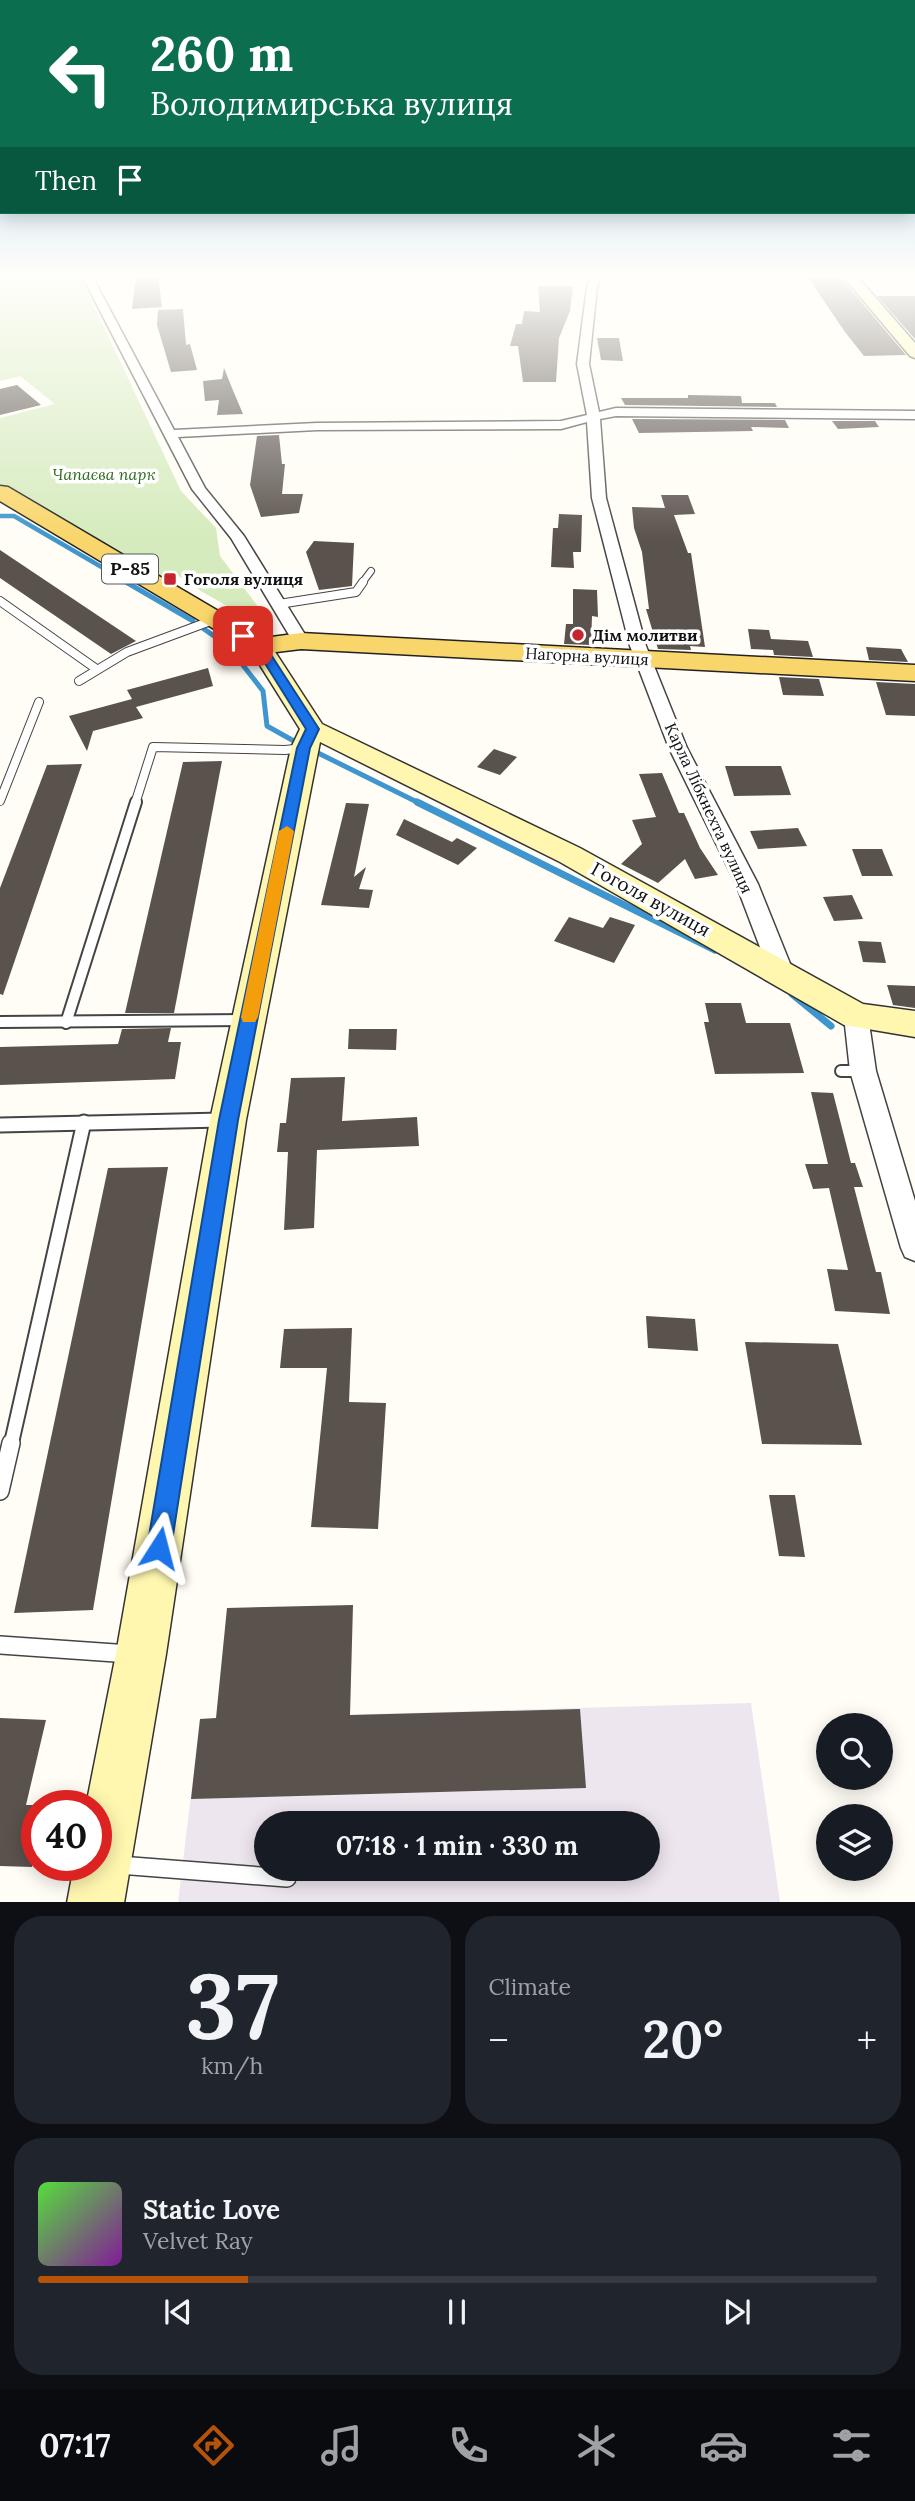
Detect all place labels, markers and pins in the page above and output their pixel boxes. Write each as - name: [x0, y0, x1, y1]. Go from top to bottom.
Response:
- place label: Гоголя вулиця: [184, 569, 303, 589]
- marker: Гоголя вулиця: [162, 571, 178, 587]
- pin: [213, 606, 273, 666]
- place label: Дім молитви: [592, 625, 698, 645]
- marker: Дім молитви: [570, 627, 586, 643]

